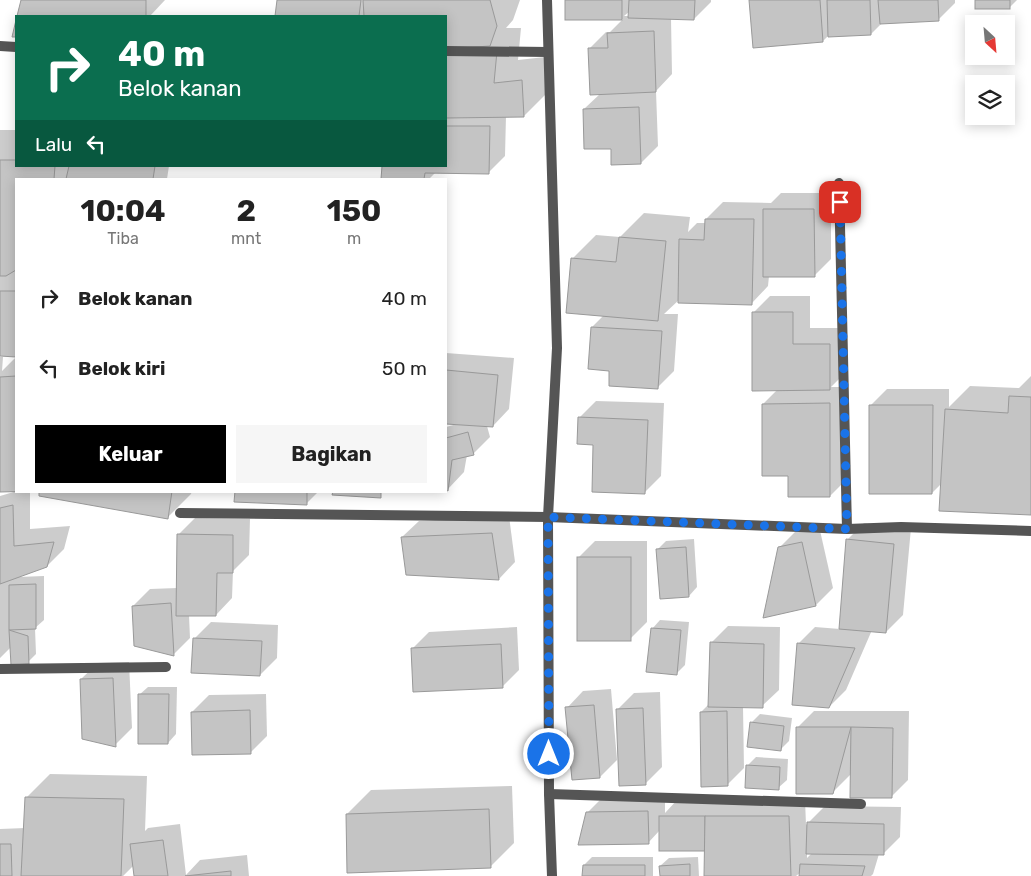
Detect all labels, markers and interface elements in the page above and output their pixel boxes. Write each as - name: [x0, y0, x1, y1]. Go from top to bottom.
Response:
- north arrow: [965, 15, 1015, 65]
- map controls: [965, 15, 1015, 125]
- text: 40 m: [118, 33, 205, 75]
- icon: right: [35, 35, 100, 100]
- text: Belok kanan: [118, 75, 242, 102]
- button: layers: [965, 75, 1015, 125]
- icon: left: [82, 130, 110, 158]
- text: Lalu: [35, 133, 72, 156]
- pin: [819, 181, 861, 223]
- icon: arrive: [826, 188, 854, 216]
- text: 10:04: [81, 193, 166, 229]
- text: 2: [236, 193, 256, 229]
- text: 150: [327, 193, 381, 229]
- text: Tiba: [107, 229, 139, 248]
- text: mnt: [231, 229, 261, 248]
- text: m: [347, 229, 361, 248]
- icon: right: [35, 284, 63, 312]
- text: Belok kanan: [78, 287, 193, 310]
- text: 40 m: [382, 287, 427, 310]
- icon: left: [35, 354, 63, 382]
- text: Belok kiri: [78, 357, 165, 380]
- text: 50 m: [382, 357, 427, 380]
- button: Keluar: [35, 425, 226, 483]
- button: Bagikan: [236, 425, 427, 483]
- position arrow: [522, 727, 574, 779]

